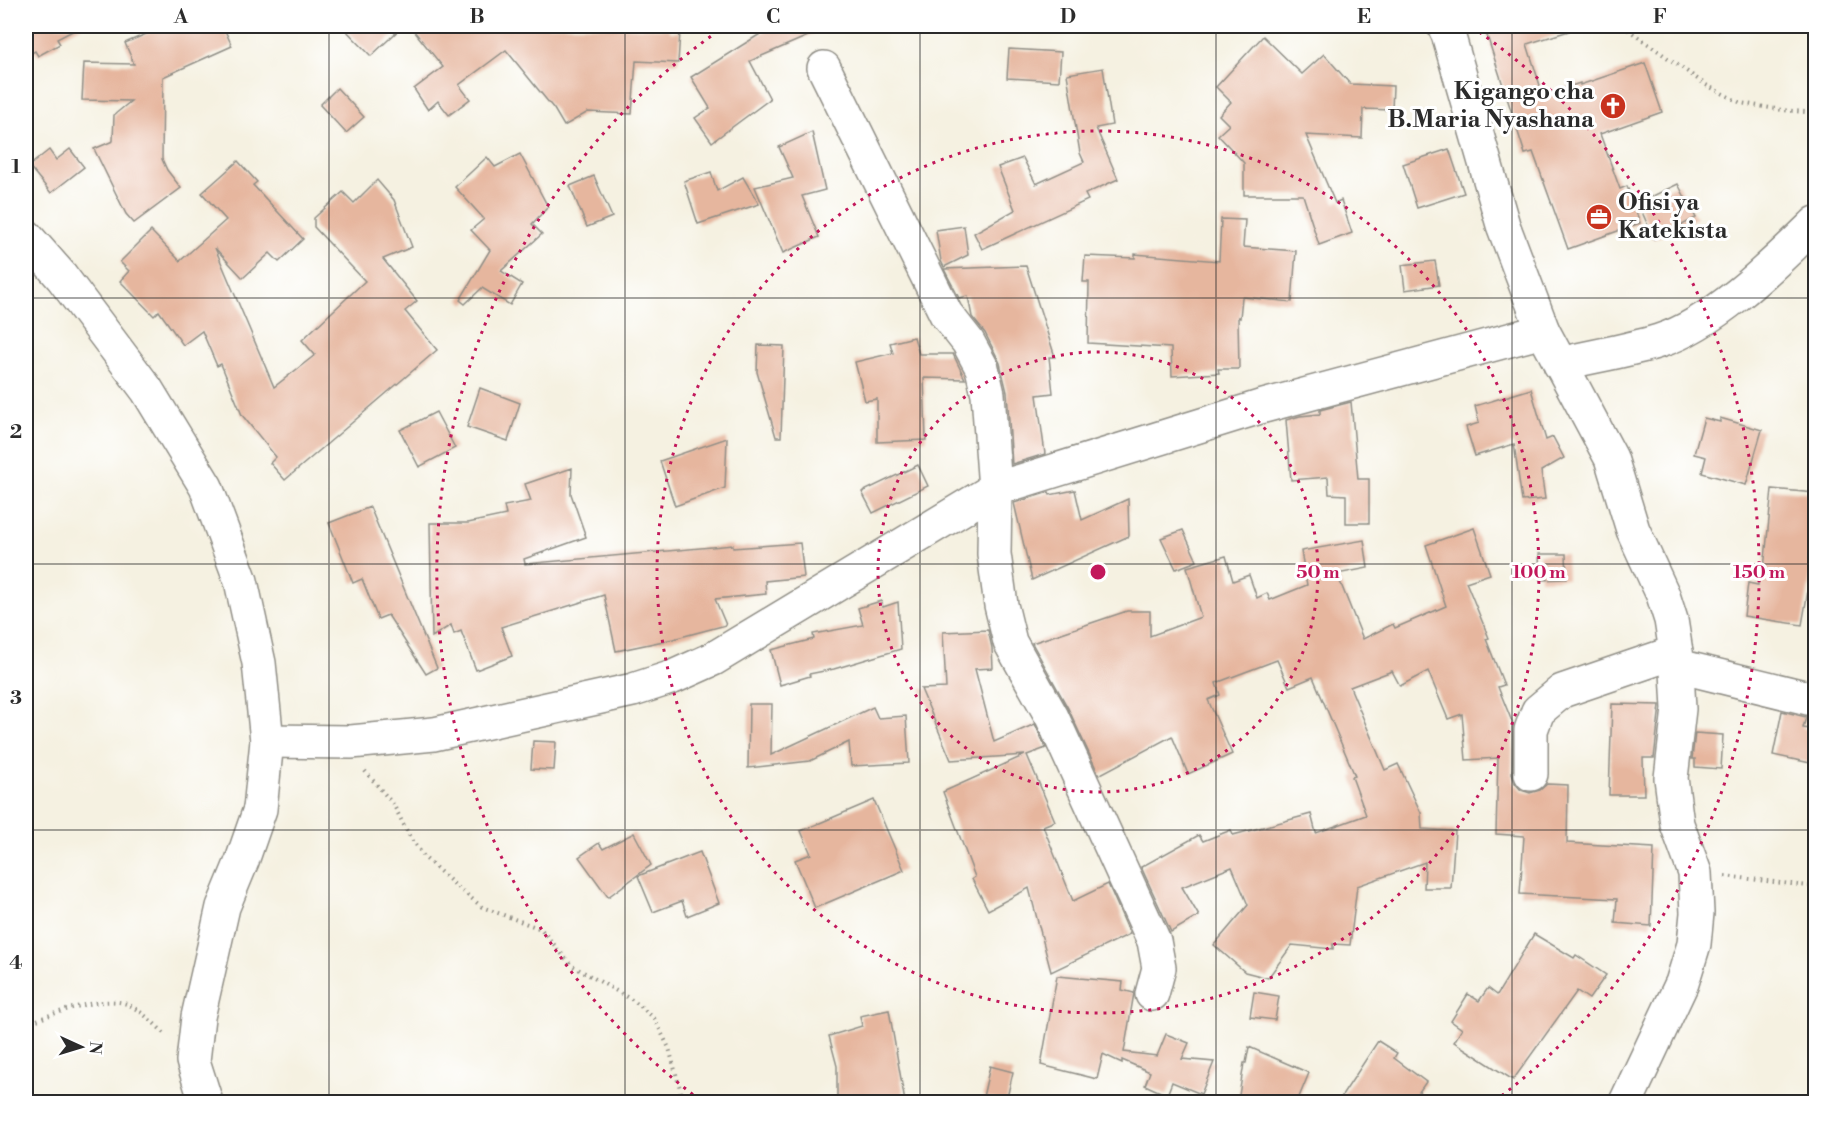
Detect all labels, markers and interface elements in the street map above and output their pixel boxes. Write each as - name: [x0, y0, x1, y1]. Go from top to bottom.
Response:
- text: A: [173, 5, 189, 30]
- text: B: [469, 5, 485, 30]
- text: C: [766, 5, 780, 30]
- text: D: [1060, 5, 1076, 30]
- text: E: [1357, 5, 1371, 30]
- text: F: [1653, 5, 1667, 30]
- place label: Kigango cha B.Maria Nyashana: [1388, 77, 1595, 135]
- church icon: Kigango cha B.Maria Nyashana: [1598, 91, 1628, 121]
- text: 1: [11, 155, 21, 180]
- place label: Ofisi ya Katekista: [1618, 188, 1729, 246]
- office icon: Ofisi ya Katekista: [1584, 202, 1614, 232]
- text: 2: [10, 420, 22, 445]
- text: 50 m: [1296, 561, 1340, 584]
- text: 100 m: [1512, 561, 1566, 584]
- text: 150 m: [1733, 561, 1786, 584]
- centre of rings: [1088, 562, 1108, 582]
- text: 3: [10, 686, 22, 711]
- text: 4: [9, 951, 23, 976]
- north arrow: [51, 1017, 111, 1077]
- text: N: [85, 1041, 105, 1055]

